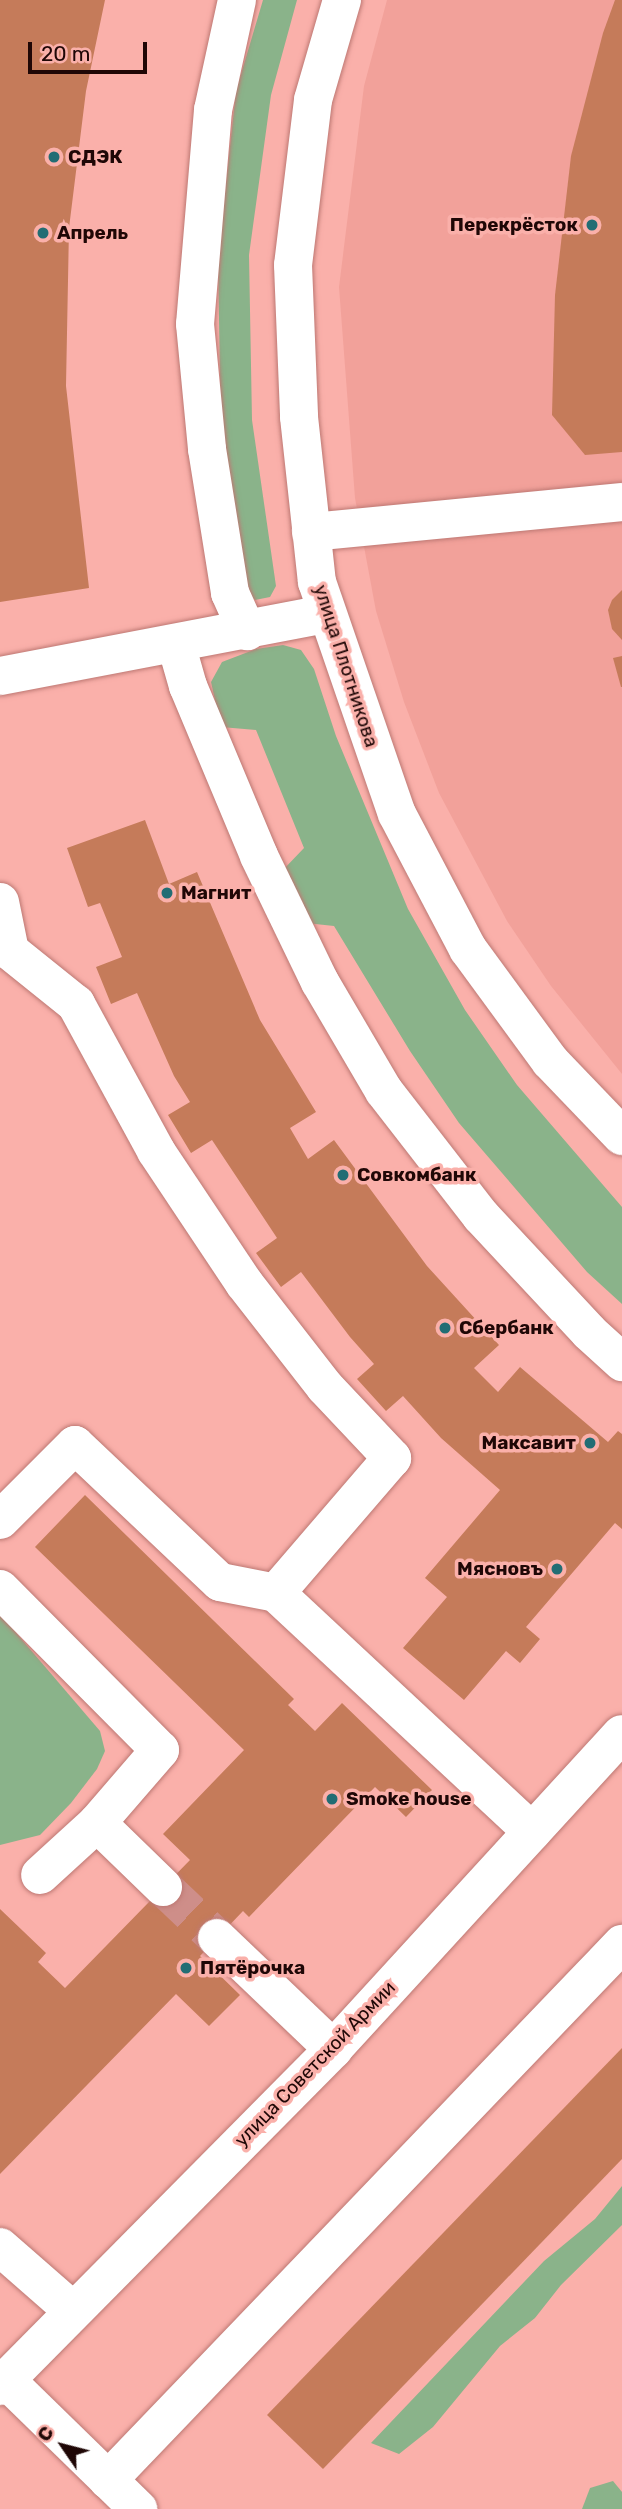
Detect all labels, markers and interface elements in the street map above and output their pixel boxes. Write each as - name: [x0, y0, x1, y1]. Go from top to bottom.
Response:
- scale bar: [32, 28, 150, 72]
- text: 20 m: [41, 41, 90, 66]
- place label: СДЭК: [68, 146, 123, 168]
- marker: СДЭК: [46, 149, 62, 165]
- place label: Перекрёсток: [450, 214, 578, 236]
- marker: Перекрёсток: [584, 217, 600, 233]
- place label: Апрель: [57, 222, 128, 244]
- marker: Апрель: [35, 225, 51, 241]
- street label: улица Плотникова: [309, 582, 383, 750]
- place label: Магнит: [181, 882, 251, 904]
- marker: Магнит: [159, 885, 175, 901]
- place label: Совкомбанк: [357, 1164, 476, 1186]
- marker: Совкомбанк: [335, 1167, 351, 1183]
- place label: Сбербанк: [459, 1317, 554, 1339]
- marker: Сбербанк: [437, 1320, 453, 1336]
- place label: Максавит: [481, 1432, 576, 1454]
- marker: Максавит: [582, 1435, 598, 1451]
- place label: Мясновъ: [457, 1558, 543, 1580]
- marker: Мясновъ: [549, 1561, 565, 1577]
- place label: Smoke house: [346, 1788, 472, 1810]
- marker: Smoke house: [324, 1791, 340, 1807]
- place label: Пятёрочка: [200, 1957, 305, 1979]
- marker: Пятёрочка: [178, 1960, 194, 1976]
- street label: улица Советской Армии: [230, 1976, 400, 2152]
- north arrow: [28, 2411, 98, 2481]
- text: С: [32, 2422, 59, 2446]

